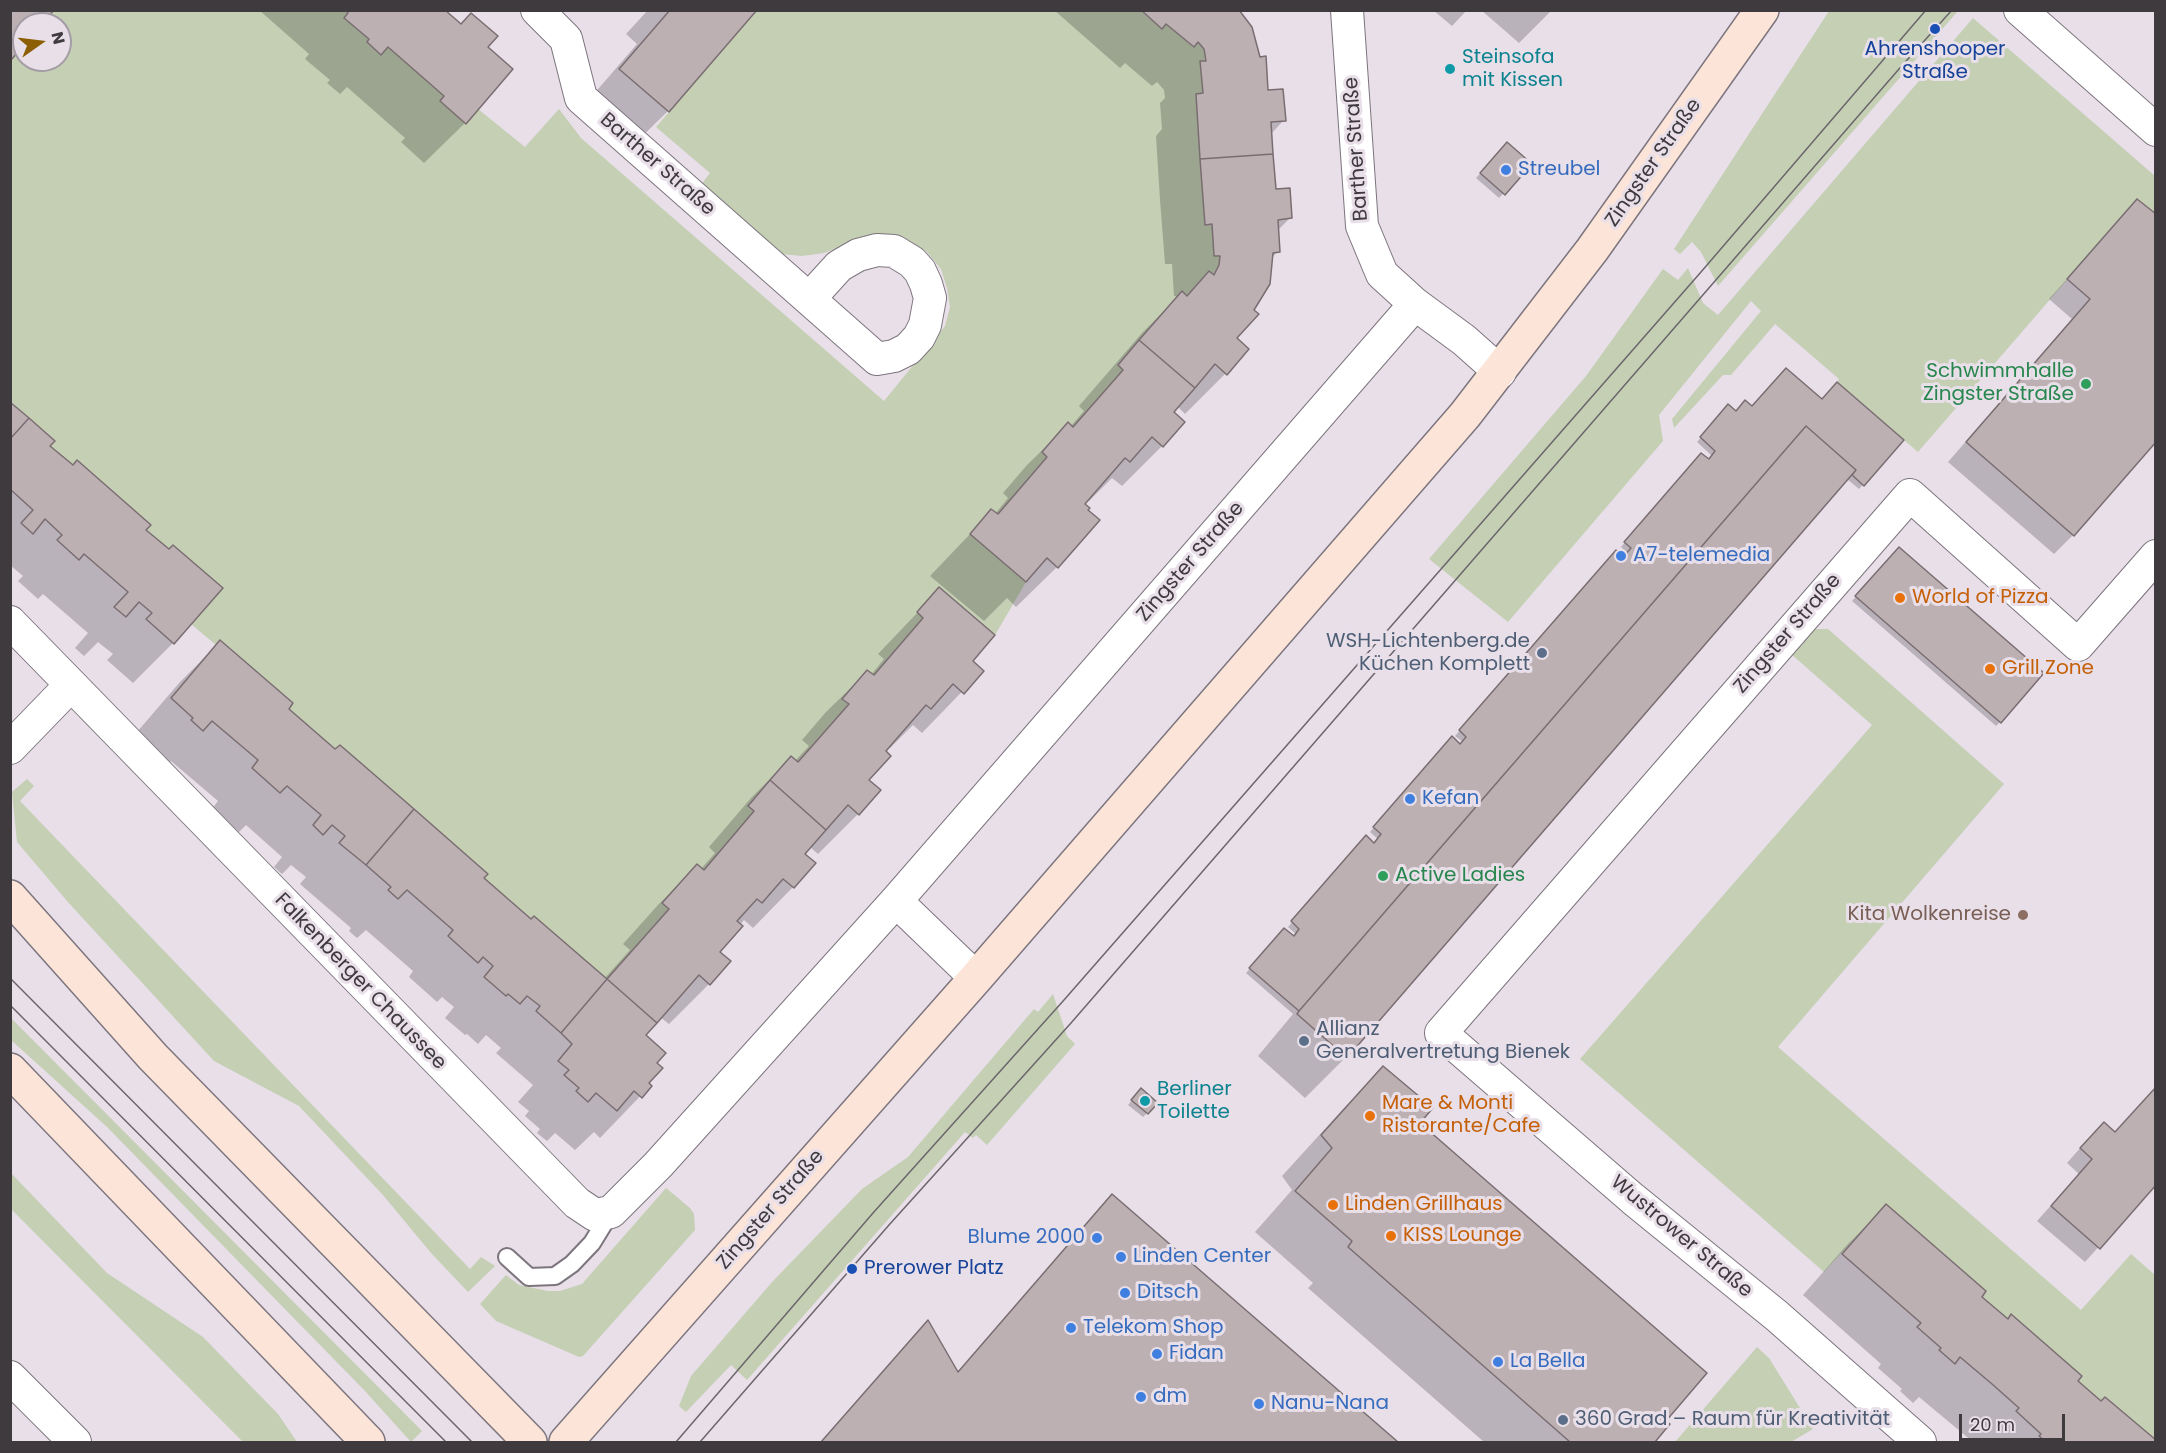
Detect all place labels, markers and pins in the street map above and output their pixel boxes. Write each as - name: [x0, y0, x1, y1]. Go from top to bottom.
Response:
- marker: Ahrenshooper Straße: [1928, 22, 1942, 36]
- place label: Ahrenshooper Straße: [1864, 38, 2006, 85]
- place label: Steinsofa mit Kissen: [1462, 46, 1563, 93]
- marker: Steinsofa mit Kissen: [1443, 62, 1457, 76]
- place label: Streubel: [1518, 158, 1601, 182]
- marker: Streubel: [1499, 163, 1513, 177]
- place label: Schwimmhalle Zingster Straße: [1923, 360, 2074, 407]
- marker: Schwimmhalle Zingster Straße: [2079, 377, 2093, 391]
- place label: A7-telemedia: [1633, 544, 1770, 568]
- marker: A7-telemedia: [1614, 549, 1628, 563]
- place label: World of Pizza: [1912, 586, 2048, 610]
- marker: World of Pizza: [1893, 591, 1907, 605]
- place label: WSH-Lichtenberg.de Küchen Komplett: [1326, 630, 1530, 677]
- marker: WSH-Lichtenberg.de Küchen Komplett: [1535, 646, 1549, 660]
- place label: Grill Zone: [2002, 657, 2094, 681]
- marker: Grill Zone: [1983, 662, 1997, 676]
- place label: Kefan: [1422, 787, 1479, 811]
- marker: Kefan: [1403, 792, 1417, 806]
- place label: Active Ladies: [1395, 864, 1525, 888]
- marker: Active Ladies: [1376, 869, 1390, 883]
- place label: Kita Wolkenreise: [1848, 903, 2011, 927]
- marker: Kita Wolkenreise: [2016, 908, 2030, 922]
- place label: Allianz Generalvertretung Bienek: [1316, 1018, 1570, 1065]
- marker: Allianz Generalvertretung Bienek: [1297, 1034, 1311, 1048]
- place label: Berliner Toilette: [1157, 1078, 1232, 1125]
- place label: Mare & Monti Ristorante/Cafe: [1382, 1092, 1541, 1139]
- marker: Berliner Toilette: [1138, 1094, 1152, 1108]
- marker: Mare & Monti Ristorante/Cafe: [1363, 1109, 1377, 1123]
- place label: Linden Grillhaus: [1345, 1193, 1503, 1217]
- marker: Linden Grillhaus: [1326, 1198, 1340, 1212]
- place label: KISS Lounge: [1403, 1224, 1522, 1248]
- place label: Blume 2000: [968, 1226, 1085, 1250]
- marker: KISS Lounge: [1384, 1229, 1398, 1243]
- marker: Blume 2000: [1090, 1231, 1104, 1245]
- place label: Linden Center: [1133, 1245, 1271, 1269]
- marker: Linden Center: [1114, 1250, 1128, 1264]
- place label: Prerower Platz: [864, 1257, 1004, 1281]
- marker: Prerower Platz: [845, 1262, 859, 1276]
- place label: Ditsch: [1137, 1281, 1199, 1305]
- marker: Ditsch: [1118, 1286, 1132, 1300]
- place label: Telekom Shop: [1083, 1316, 1223, 1340]
- marker: Telekom Shop: [1064, 1321, 1078, 1335]
- place label: Fidan: [1169, 1342, 1224, 1366]
- marker: Fidan: [1150, 1347, 1164, 1361]
- place label: La Bella: [1510, 1350, 1586, 1374]
- marker: La Bella: [1491, 1355, 1505, 1369]
- place label: dm: [1153, 1385, 1187, 1409]
- marker: dm: [1134, 1390, 1148, 1404]
- place label: Nanu-Nana: [1271, 1392, 1389, 1416]
- marker: Nanu-Nana: [1252, 1397, 1266, 1411]
- place label: 360 Grad – Raum für Kreativität: [1575, 1408, 1890, 1432]
- marker: 360 Grad – Raum für Kreativität: [1556, 1413, 1570, 1427]

